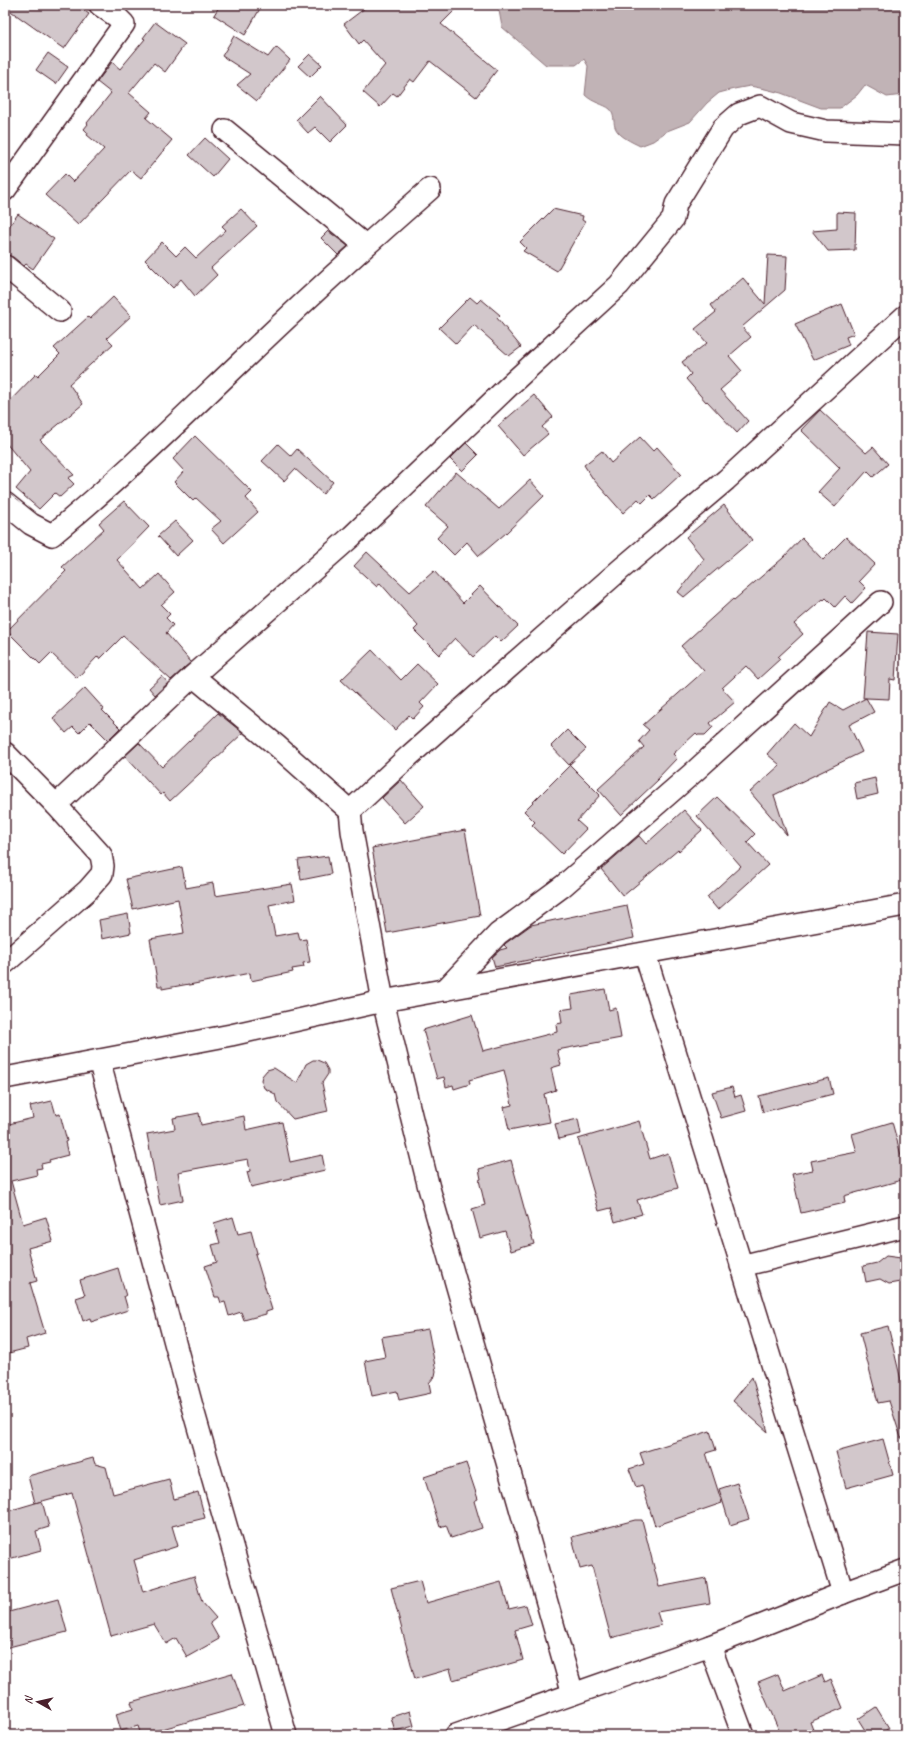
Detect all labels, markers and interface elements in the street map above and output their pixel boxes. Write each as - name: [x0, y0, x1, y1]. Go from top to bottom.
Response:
- north arrow: [18, 1682, 58, 1722]
- text: N: [21, 1694, 36, 1705]

